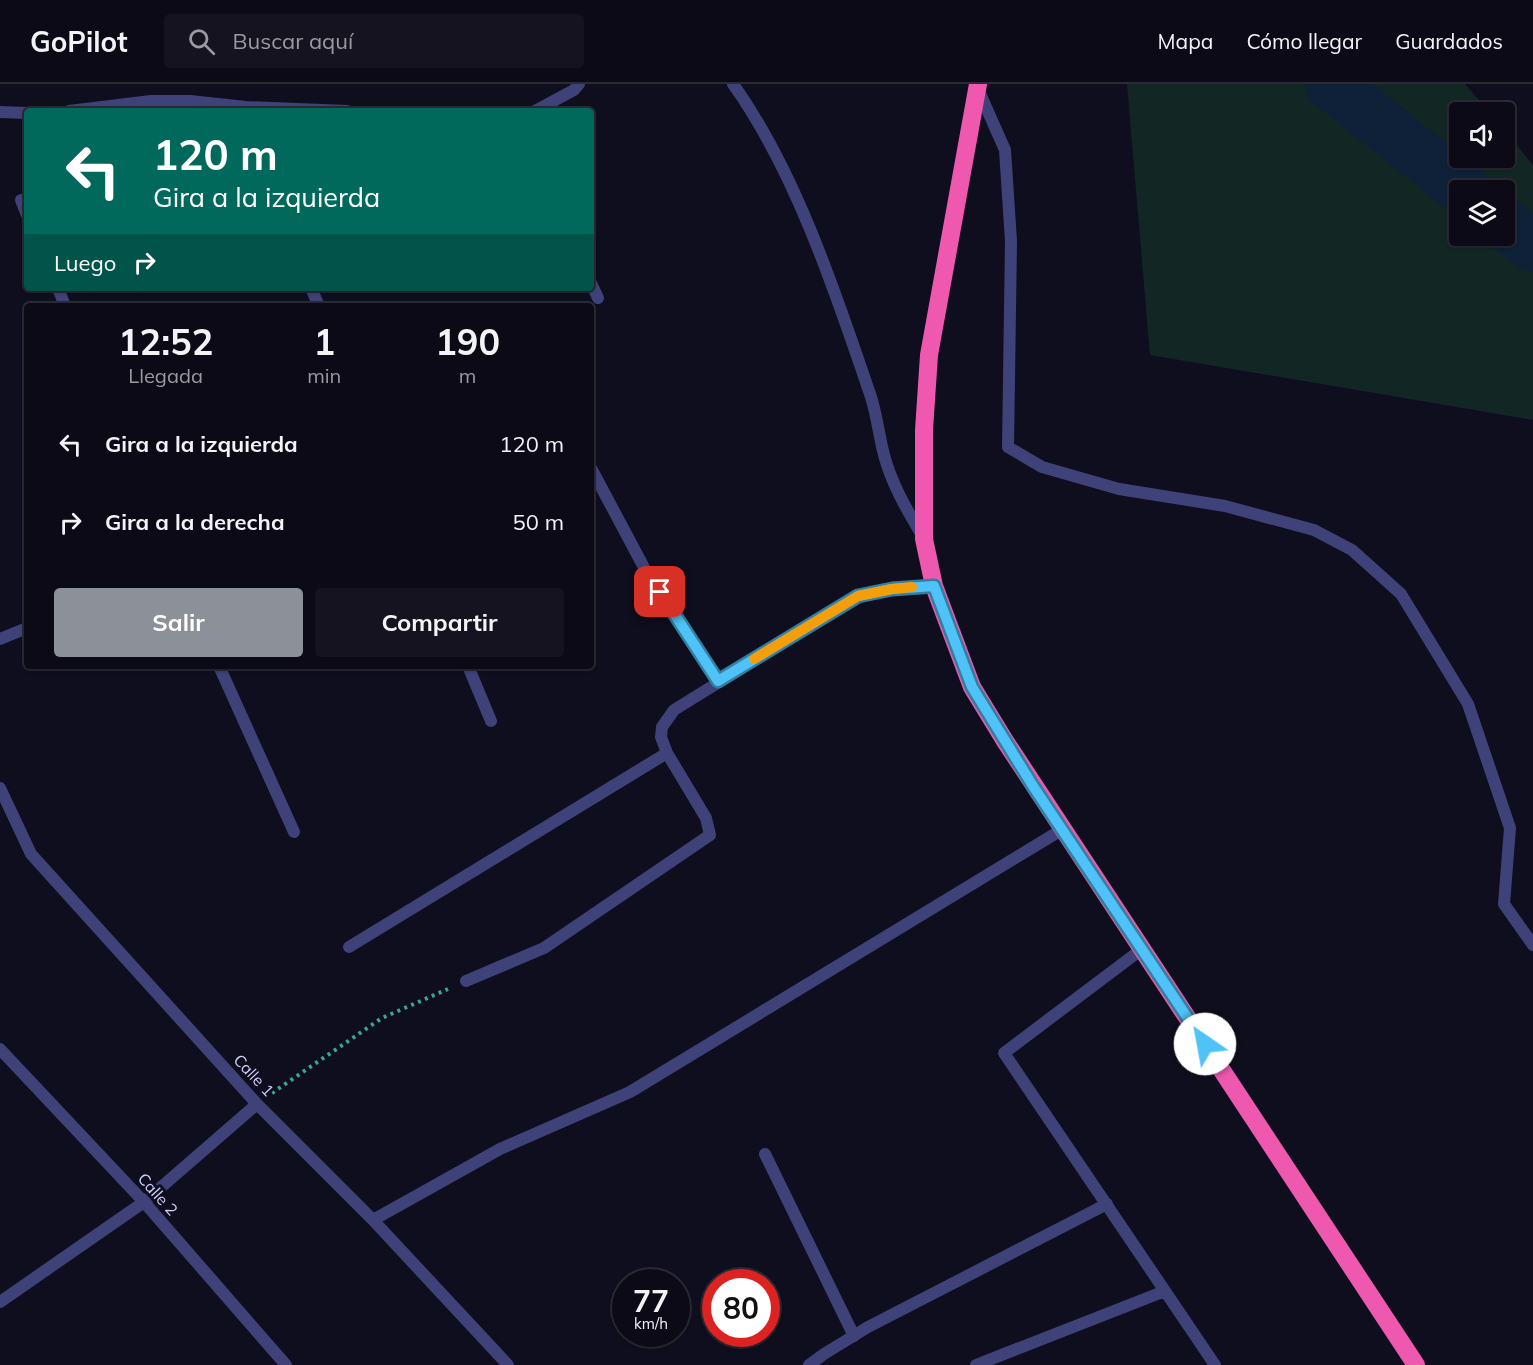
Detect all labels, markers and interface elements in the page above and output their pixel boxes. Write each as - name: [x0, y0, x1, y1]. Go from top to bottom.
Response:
- search box: [164, 14, 584, 68]
- text: GoPilot: [30, 24, 128, 59]
- icon: search: [185, 25, 218, 58]
- text: Buscar aquí: [233, 27, 353, 55]
- text: Mapa: [1158, 28, 1213, 54]
- text: Cómo llegar: [1246, 28, 1362, 54]
- text: Guardados: [1395, 28, 1503, 54]
- map controls: [1449, 102, 1515, 246]
- button: sound: [1449, 102, 1515, 168]
- text: 120 m: [153, 128, 278, 181]
- icon: left: [54, 132, 132, 210]
- text: Gira a la izquierda: [153, 180, 380, 214]
- button: layers: [1449, 180, 1515, 246]
- icon: right: [128, 246, 161, 279]
- text: Luego: [54, 249, 116, 277]
- text: 12:52: [118, 319, 213, 364]
- text: 1: [313, 319, 335, 364]
- text: 190: [435, 319, 500, 364]
- text: Llegada: [128, 363, 203, 388]
- text: min: [307, 363, 341, 388]
- text: m: [459, 363, 476, 388]
- icon: left: [54, 428, 87, 461]
- text: Gira a la izquierda: [105, 430, 298, 458]
- text: 120 m: [499, 430, 564, 458]
- icon: right: [54, 506, 87, 539]
- text: Gira a la derecha: [105, 508, 285, 536]
- text: 50 m: [513, 508, 564, 536]
- pin: [634, 566, 685, 617]
- icon: arrive: [643, 575, 676, 608]
- button: Salir: [54, 588, 303, 657]
- button: Compartir: [315, 588, 564, 657]
- position arrow: [1173, 1012, 1237, 1076]
- street label: Calle 1: [230, 1050, 278, 1100]
- street label: Calle 2: [134, 1169, 182, 1219]
- speed limit sign: 80: [702, 1269, 780, 1347]
- text: 77: [633, 1282, 669, 1320]
- text: km/h: [634, 1314, 668, 1333]

